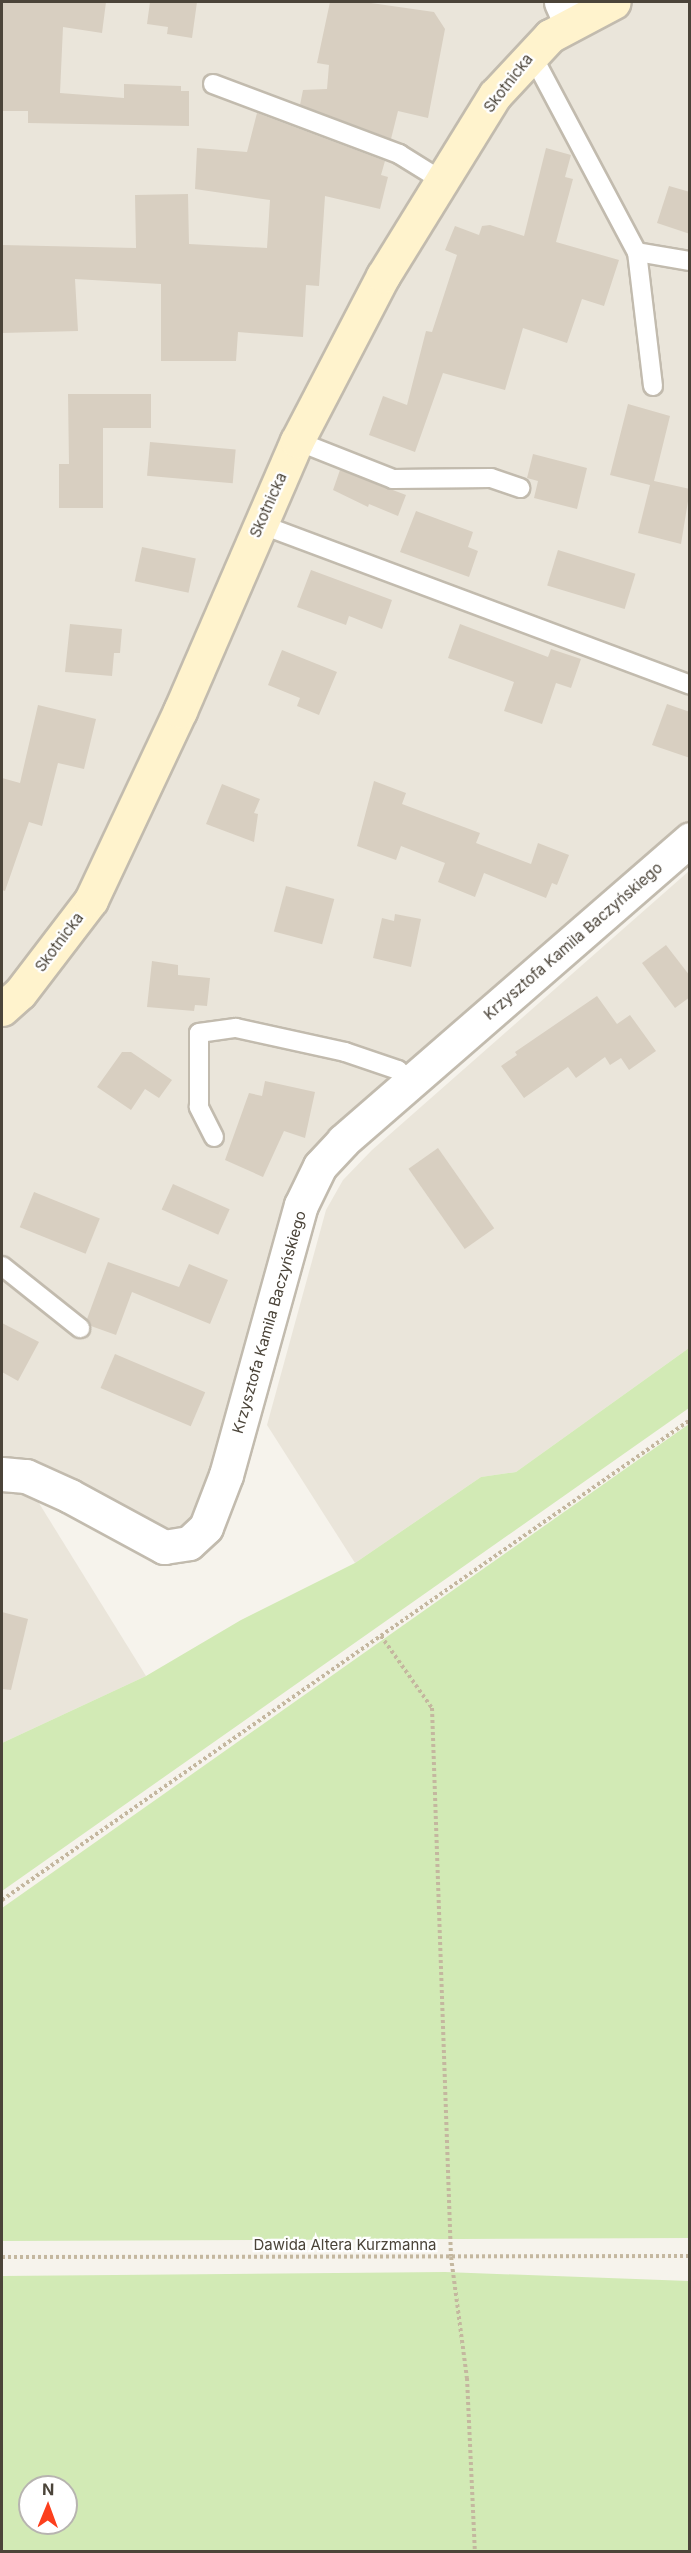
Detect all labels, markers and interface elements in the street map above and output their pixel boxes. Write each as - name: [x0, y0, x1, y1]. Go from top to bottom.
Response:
- street label: Skotnicka: [480, 50, 536, 116]
- street label: Skotnicka: [246, 470, 290, 540]
- street label: Krzysztofa Kamila Baczyńskiego: [480, 859, 666, 1023]
- street label: Skotnicka: [31, 909, 87, 975]
- street label: Krzysztofa Kamila Baczyńskiego: [229, 1209, 309, 1435]
- street label: Dawida Altera Kurzmanna: [253, 2236, 437, 2254]
- north arrow: [18, 2475, 78, 2535]
- text: N: [42, 2479, 55, 2499]

